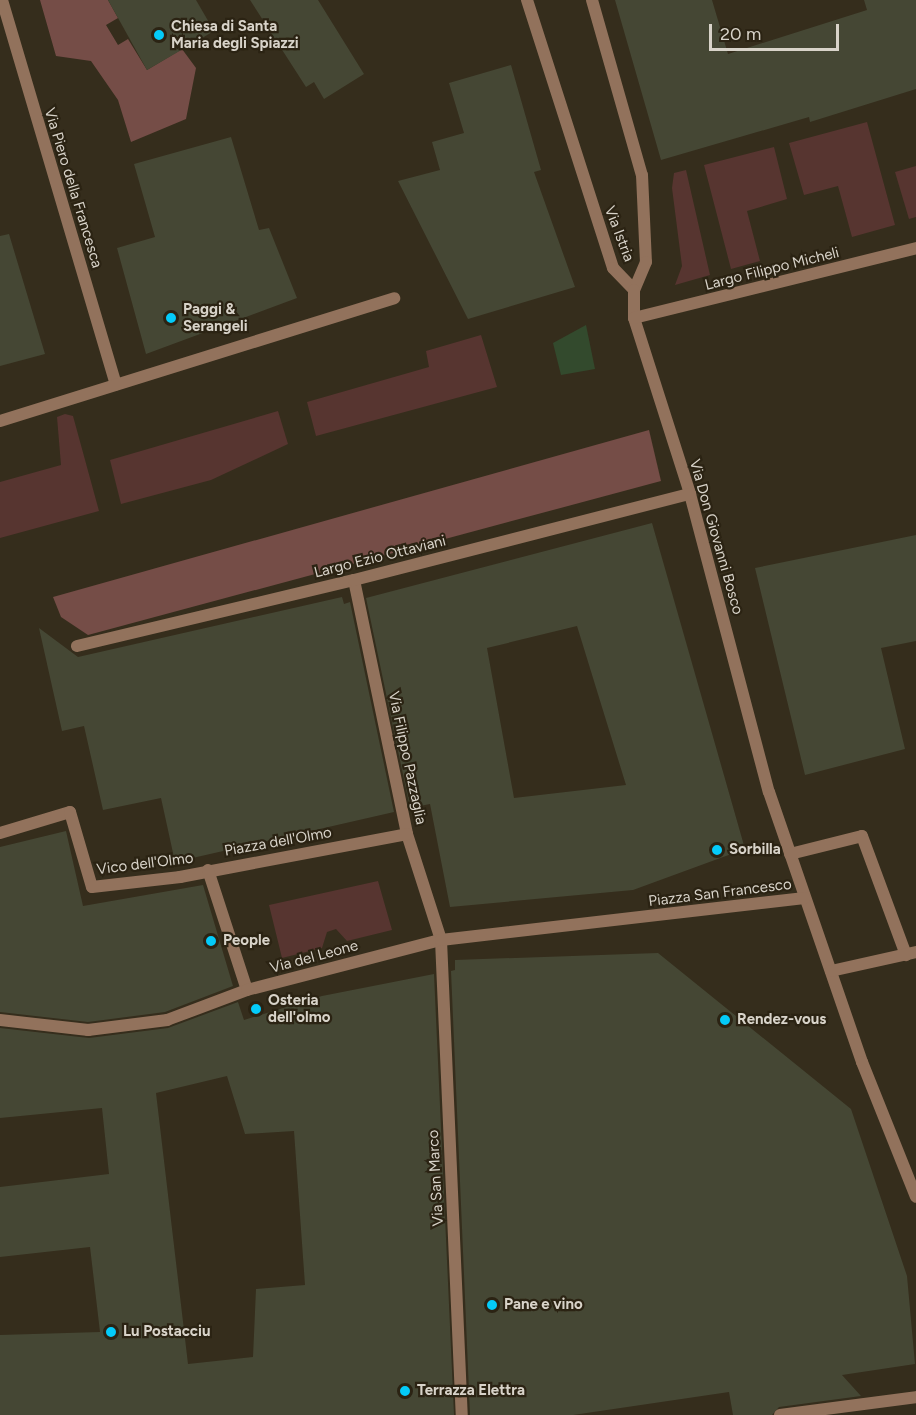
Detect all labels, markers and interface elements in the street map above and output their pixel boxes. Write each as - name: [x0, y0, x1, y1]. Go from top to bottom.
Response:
- scale bar: [712, 12, 842, 50]
- place label: Chiesa di Santa Maria degli Spiazzi: [171, 17, 299, 52]
- text: 20 m: [720, 23, 761, 45]
- marker: Chiesa di Santa Maria degli Spiazzi: [152, 28, 166, 42]
- street label: Via Piero della Francesca: [40, 106, 106, 270]
- street label: Via Istria: [600, 204, 638, 264]
- street label: Largo Filippo Micheli: [703, 244, 841, 294]
- place label: Paggi & Serangeli: [183, 300, 248, 335]
- marker: Paggi & Serangeli: [164, 311, 178, 325]
- street label: Via Don Giovanni Bosco: [685, 457, 747, 617]
- street label: Largo Ezio Ottaviani: [312, 532, 448, 582]
- street label: Via Filippo Pazzaglia: [384, 690, 430, 826]
- street label: Piazza dell'Olmo: [223, 824, 333, 860]
- place label: Sorbilla: [729, 841, 781, 859]
- marker: Sorbilla: [710, 843, 724, 857]
- street label: Vico dell'Olmo: [96, 849, 194, 879]
- street label: Piazza San Francesco: [647, 875, 793, 911]
- place label: People: [223, 932, 270, 950]
- marker: People: [204, 934, 218, 948]
- street label: Via del Leone: [268, 937, 360, 977]
- place label: Osteria dell'olmo: [268, 991, 330, 1026]
- marker: Osteria dell'olmo: [249, 1002, 263, 1016]
- place label: Rendez-vous: [737, 1011, 826, 1029]
- marker: Rendez-vous: [718, 1013, 732, 1027]
- street label: Via San Marco: [424, 1129, 448, 1227]
- place label: Pane e vino: [504, 1296, 583, 1314]
- marker: Pane e vino: [485, 1298, 499, 1312]
- place label: Lu Postacciu: [123, 1323, 210, 1341]
- marker: Lu Postacciu: [104, 1325, 118, 1339]
- place label: Terrazza Elettra: [417, 1382, 525, 1400]
- marker: Terrazza Elettra: [398, 1384, 412, 1398]

